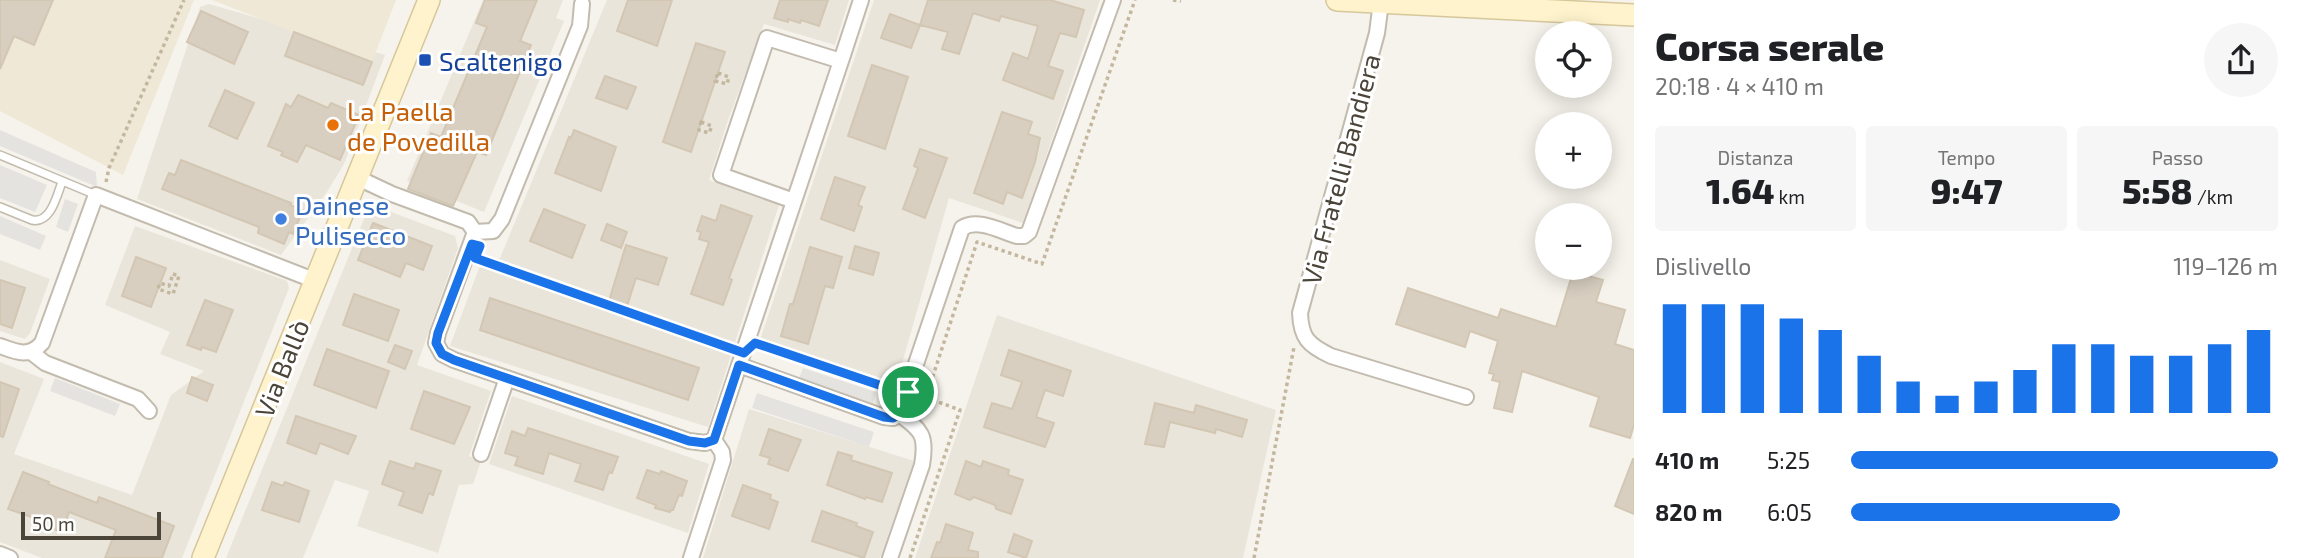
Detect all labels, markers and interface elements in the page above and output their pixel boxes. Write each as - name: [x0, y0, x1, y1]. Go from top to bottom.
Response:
- map controls: [1535, 21, 1612, 280]
- button: locate: [1535, 21, 1612, 98]
- text: Corsa serale: [1655, 23, 1884, 69]
- button: share: [2204, 23, 2278, 97]
- place label: Scaltenigo: [439, 45, 563, 76]
- street label: Via Fratelli Bandiera: [1294, 50, 1386, 288]
- marker: Scaltenigo: [417, 52, 433, 68]
- text: 20:18 · 4 × 410 m: [1655, 72, 1824, 100]
- place label: La Paella de Povedilla: [347, 95, 490, 156]
- button: +: [1535, 112, 1612, 189]
- marker: La Paella de Povedilla: [325, 117, 341, 133]
- text: Distanza: [1718, 146, 1793, 169]
- text: Tempo: [1938, 146, 1995, 169]
- text: Passo: [2152, 146, 2203, 169]
- text: 1.64: [1706, 169, 1774, 211]
- text: 9:47: [1931, 169, 2002, 211]
- text: 5:58: [2122, 169, 2193, 211]
- text: km: [1774, 185, 1805, 208]
- text: /km: [2193, 185, 2233, 208]
- place label: Dainese Pulisecco: [295, 189, 406, 250]
- button: −: [1535, 203, 1612, 280]
- marker: Dainese Pulisecco: [273, 211, 289, 227]
- text: Dislivello: [1655, 252, 1751, 280]
- text: 119–126 m: [2173, 252, 2278, 280]
- street label: Via Ballò: [247, 314, 315, 422]
- pin: [878, 362, 938, 422]
- icon: arrive: [889, 373, 927, 411]
- text: 410 m: [1655, 446, 1719, 474]
- text: 5:25: [1767, 446, 1810, 474]
- text: 820 m: [1655, 498, 1722, 526]
- text: 6:05: [1767, 498, 1812, 526]
- scale bar: [21, 509, 161, 541]
- text: 50 m: [32, 512, 75, 535]

